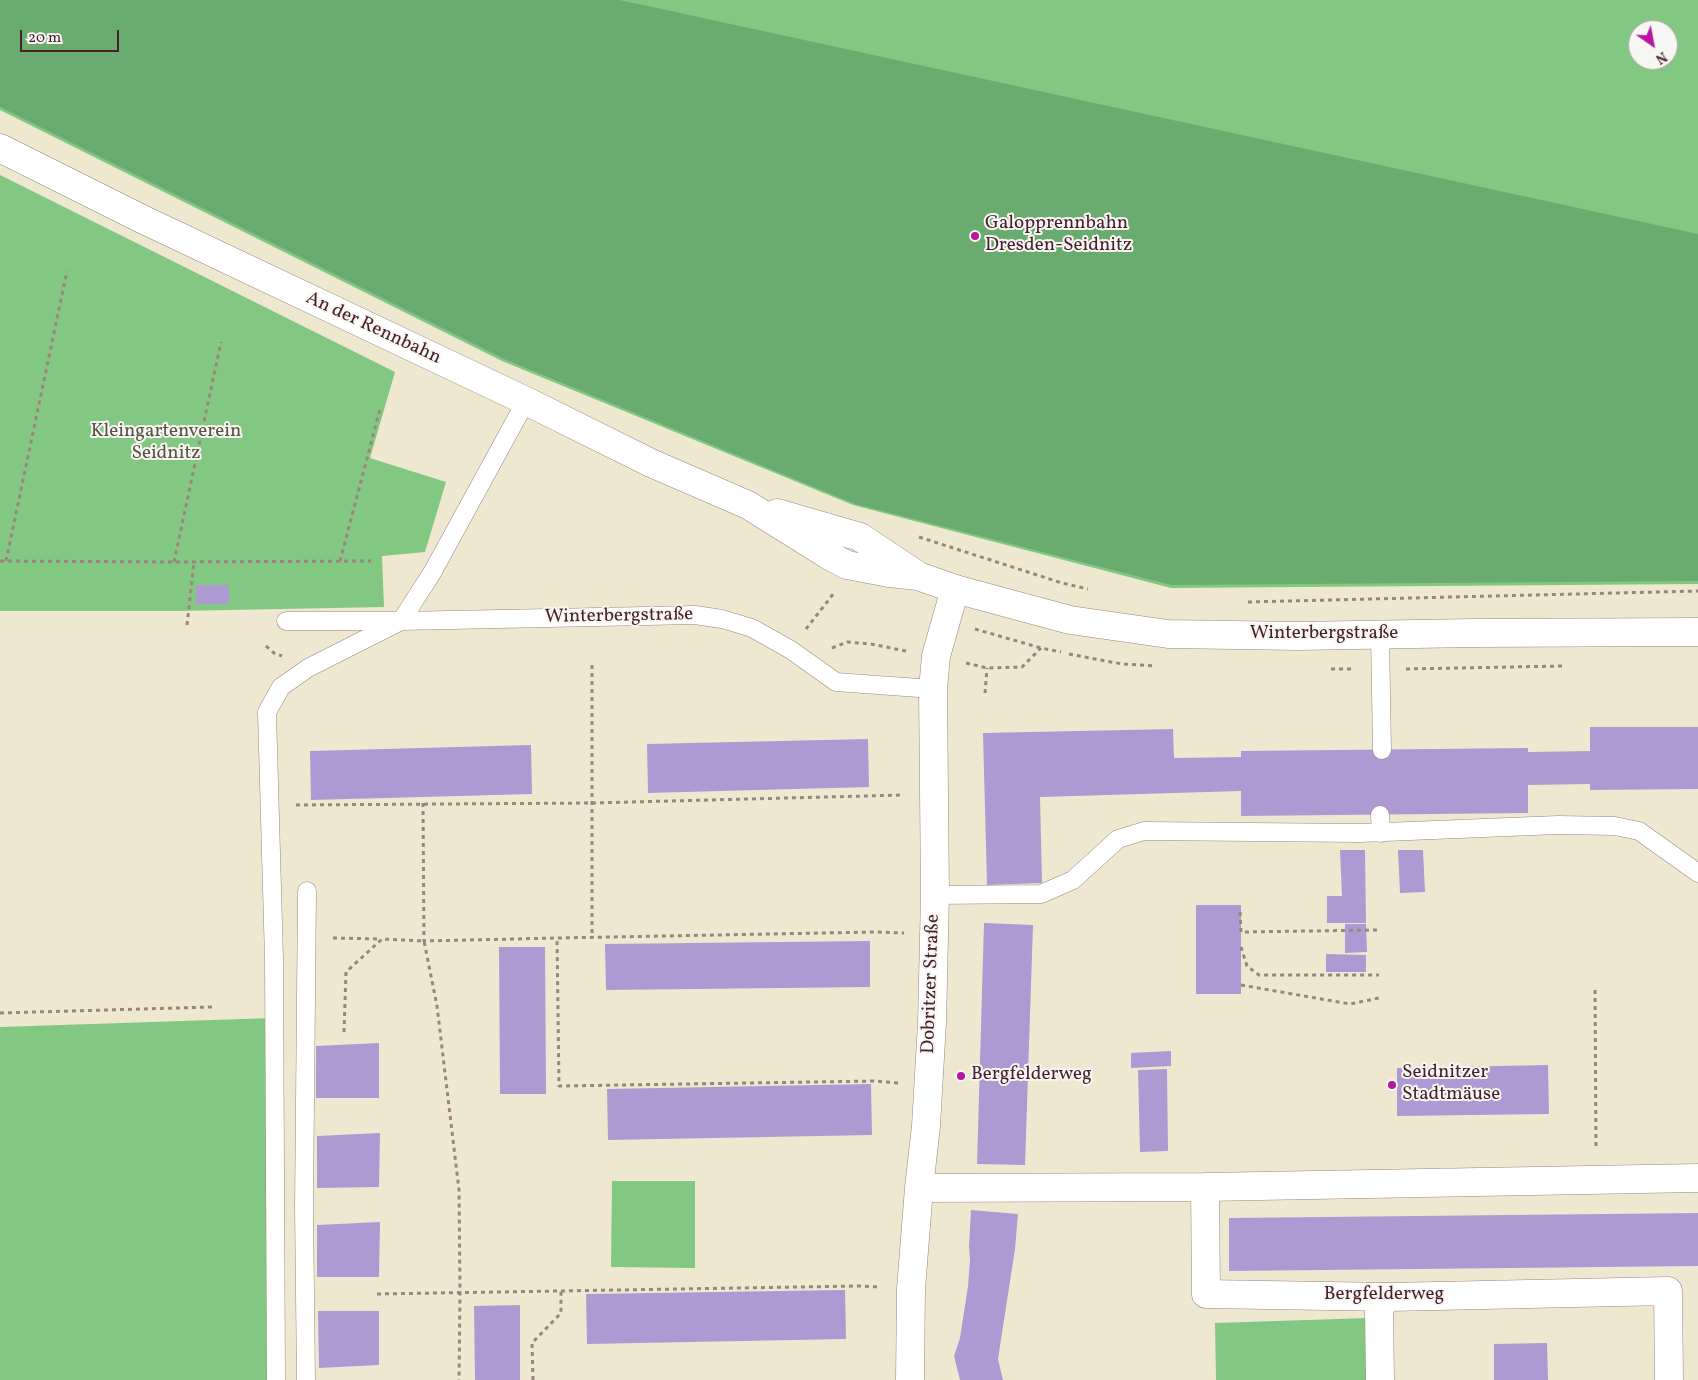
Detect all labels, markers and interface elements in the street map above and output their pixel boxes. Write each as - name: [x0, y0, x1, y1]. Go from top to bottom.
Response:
- scale bar: [22, 20, 121, 52]
- north arrow: [1628, 20, 1678, 70]
- text: 20 m: [28, 28, 61, 49]
- text: N: [1651, 46, 1670, 68]
- place label: Galopprennbahn Dresden-Seidnitz: [985, 214, 1132, 258]
- marker: Galopprennbahn Dresden-Seidnitz: [969, 230, 981, 242]
- street label: An der Rennbahn: [302, 288, 444, 370]
- park label: Kleingartenverein Seidnitz: [91, 422, 241, 466]
- street label: Winterbergstraße: [544, 604, 694, 630]
- street label: Winterbergstraße: [1250, 624, 1398, 646]
- street label: Dobritzer Straße: [918, 914, 946, 1054]
- place label: Seidnitzer Stadtmäuse: [1402, 1063, 1500, 1107]
- place label: Bergfelderweg: [971, 1065, 1092, 1087]
- marker: Bergfelderweg: [955, 1070, 967, 1082]
- marker: Seidnitzer Stadtmäuse: [1386, 1079, 1398, 1091]
- street label: Bergfelderweg: [1324, 1285, 1444, 1307]

